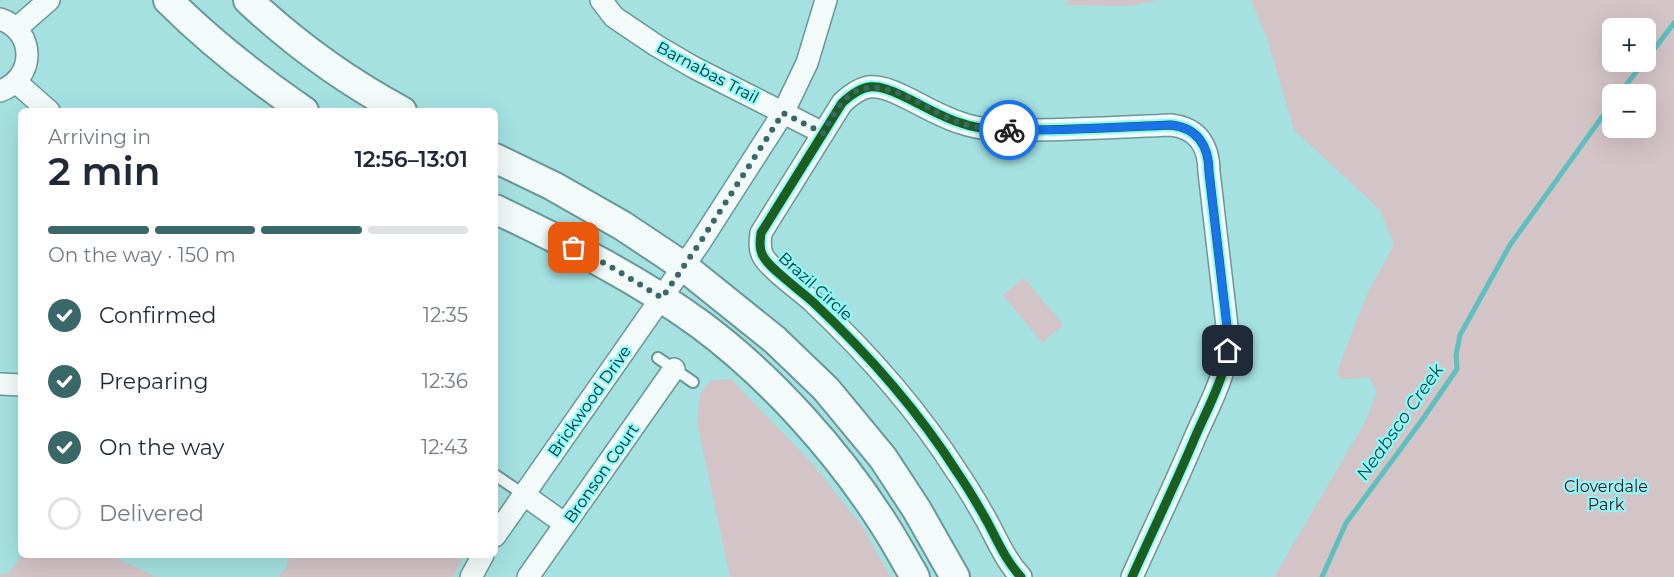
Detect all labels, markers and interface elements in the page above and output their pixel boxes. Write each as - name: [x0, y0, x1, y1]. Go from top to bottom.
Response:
- map controls: [1602, 18, 1656, 138]
- button: +: [1602, 18, 1656, 72]
- street label: Barnabas Trail: [653, 38, 762, 107]
- button: −: [1602, 84, 1656, 138]
- courier: [979, 100, 1039, 160]
- icon: bike: [993, 114, 1026, 147]
- text: Arriving in: [48, 125, 151, 149]
- text: 12:56–13:01: [354, 146, 468, 173]
- text: 2 min: [48, 147, 161, 195]
- pin: [548, 222, 599, 273]
- icon: bag: [557, 231, 590, 264]
- text: On the way · 150 m: [48, 243, 236, 267]
- street label: Brazil Circle: [775, 248, 857, 325]
- icon: check: [48, 299, 81, 332]
- text: Confirmed: [99, 302, 216, 329]
- text: 12:35: [423, 303, 468, 327]
- pin: [1202, 325, 1253, 376]
- icon: home: [1211, 334, 1244, 367]
- street label: Brickwood Drive: [544, 342, 635, 461]
- water label: Neabsco Creek: [1352, 358, 1449, 484]
- icon: check: [48, 365, 81, 398]
- text: Preparing: [99, 368, 208, 395]
- text: 12:36: [422, 369, 468, 393]
- street label: Bronson Court: [560, 420, 643, 527]
- icon: check: [48, 431, 81, 464]
- text: On the way: [99, 434, 224, 461]
- text: 12:43: [421, 435, 468, 459]
- park label: Cloverdale Park: [1564, 477, 1648, 514]
- text: Delivered: [99, 500, 204, 527]

